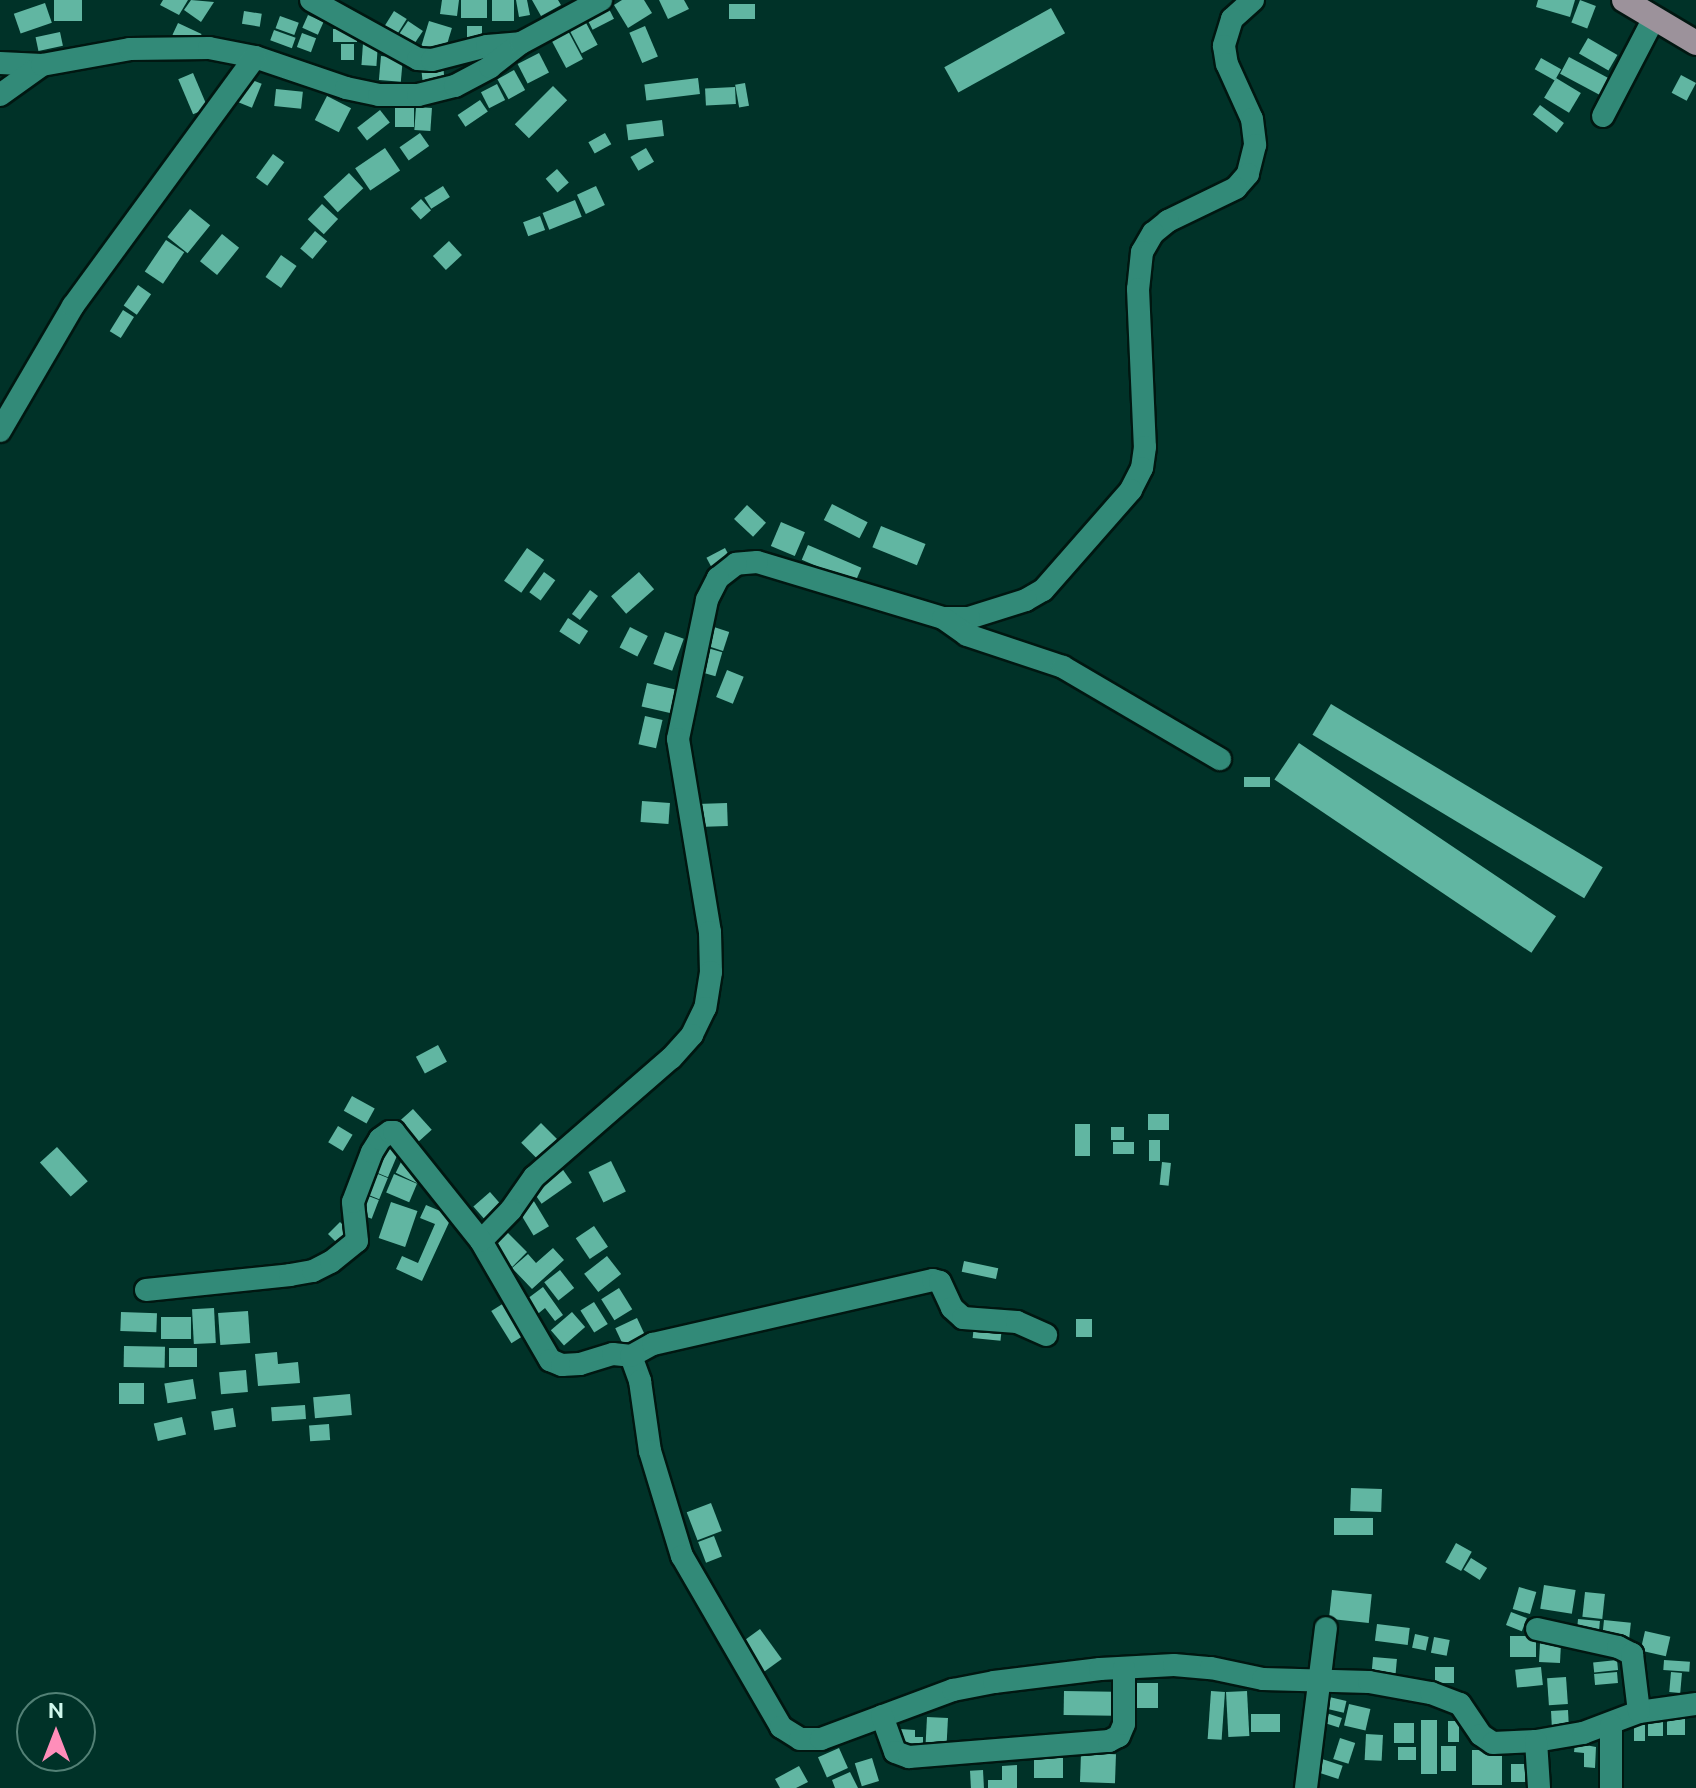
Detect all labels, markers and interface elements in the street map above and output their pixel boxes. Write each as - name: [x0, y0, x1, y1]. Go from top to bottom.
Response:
- north arrow: [16, 1692, 96, 1772]
- text: N: [48, 1697, 64, 1722]

